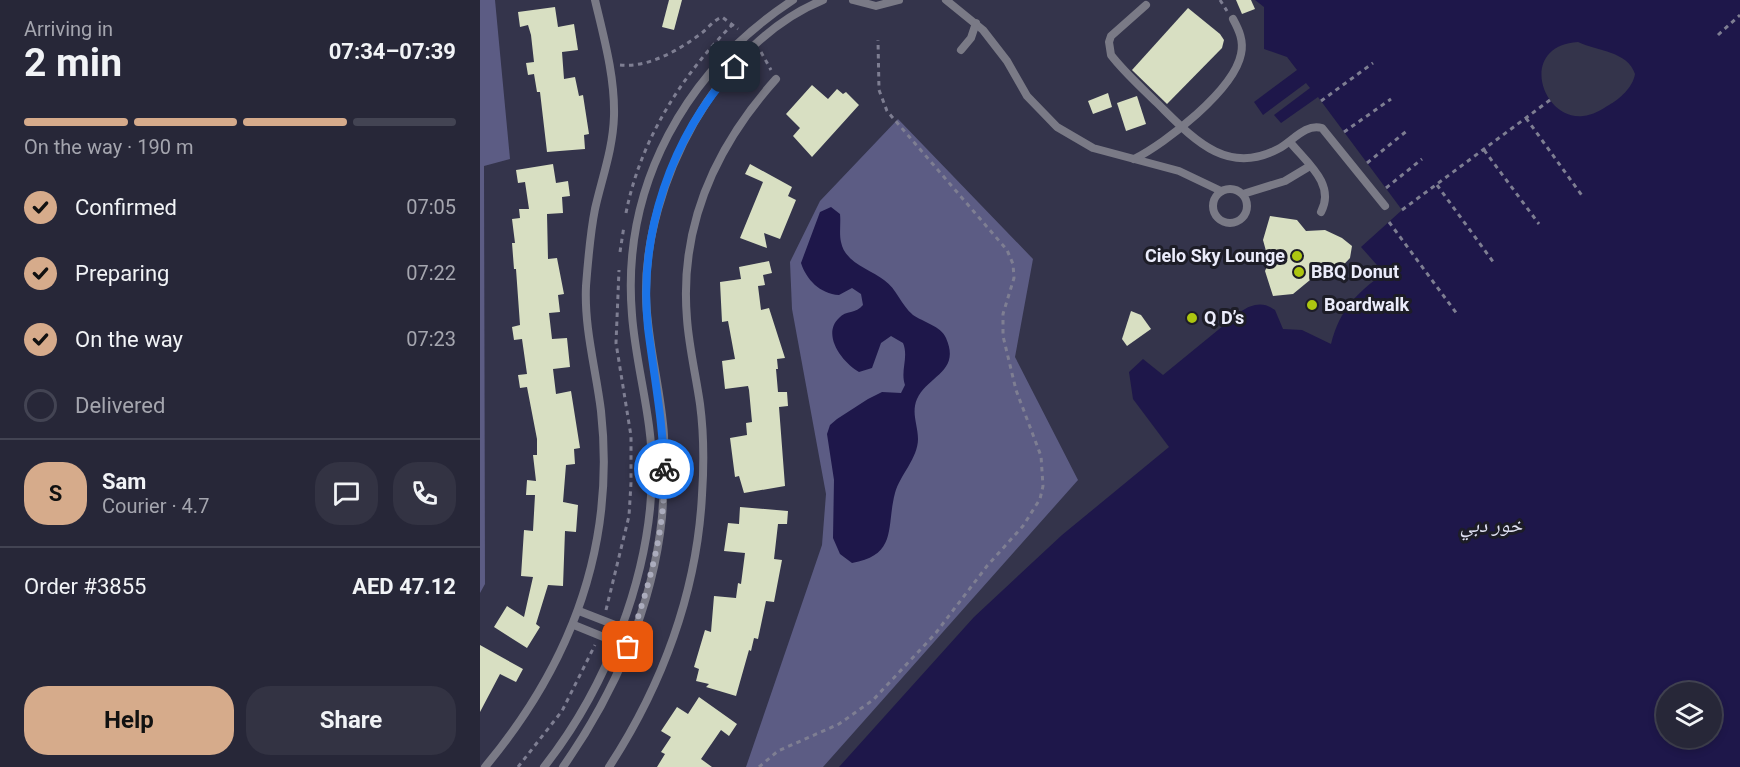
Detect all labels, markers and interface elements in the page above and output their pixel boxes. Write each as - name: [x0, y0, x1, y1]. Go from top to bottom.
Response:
- text: Arriving in: [24, 17, 113, 41]
- text: 07:34–07:39: [329, 39, 456, 64]
- text: 2 min: [24, 40, 122, 86]
- pin: [709, 41, 760, 92]
- icon: home: [718, 50, 751, 83]
- text: On the way · 190 m: [24, 135, 193, 159]
- icon: check: [24, 191, 57, 224]
- text: Confirmed: [75, 195, 177, 220]
- text: 07:05: [406, 195, 456, 219]
- place label: Cielo Sky Lounge: [1145, 245, 1285, 266]
- marker: Cielo Sky Lounge: [1290, 249, 1304, 263]
- icon: check: [24, 257, 57, 290]
- text: Preparing: [75, 261, 169, 286]
- text: 07:22: [406, 261, 456, 285]
- place label: BBQ Donut: [1311, 261, 1399, 282]
- marker: BBQ Donut: [1292, 265, 1306, 279]
- place label: Boardwalk: [1324, 294, 1409, 315]
- marker: Boardwalk: [1305, 298, 1319, 312]
- place label: Q D’s: [1204, 307, 1244, 328]
- marker: Q D’s: [1185, 311, 1199, 325]
- icon: check: [24, 323, 57, 356]
- text: On the way: [75, 327, 183, 352]
- text: 07:23: [406, 327, 456, 351]
- text: Delivered: [75, 393, 165, 418]
- courier: [634, 439, 694, 499]
- icon: bike: [648, 453, 681, 486]
- button: chat: [315, 462, 378, 525]
- button: phone: [393, 462, 456, 525]
- text: Sam: [102, 469, 146, 494]
- text: S: [49, 481, 62, 506]
- text: Courier · 4.7: [102, 494, 209, 518]
- water label: خور دبي: [1460, 513, 1522, 541]
- text: Order #3855: [24, 574, 146, 599]
- text: AED 47.12: [352, 574, 456, 599]
- pin: [602, 621, 653, 672]
- icon: bag: [611, 630, 644, 663]
- map controls: [1656, 682, 1722, 748]
- button: layers: [1656, 682, 1722, 748]
- button: Help: [24, 686, 234, 755]
- button: Share: [246, 686, 456, 755]

